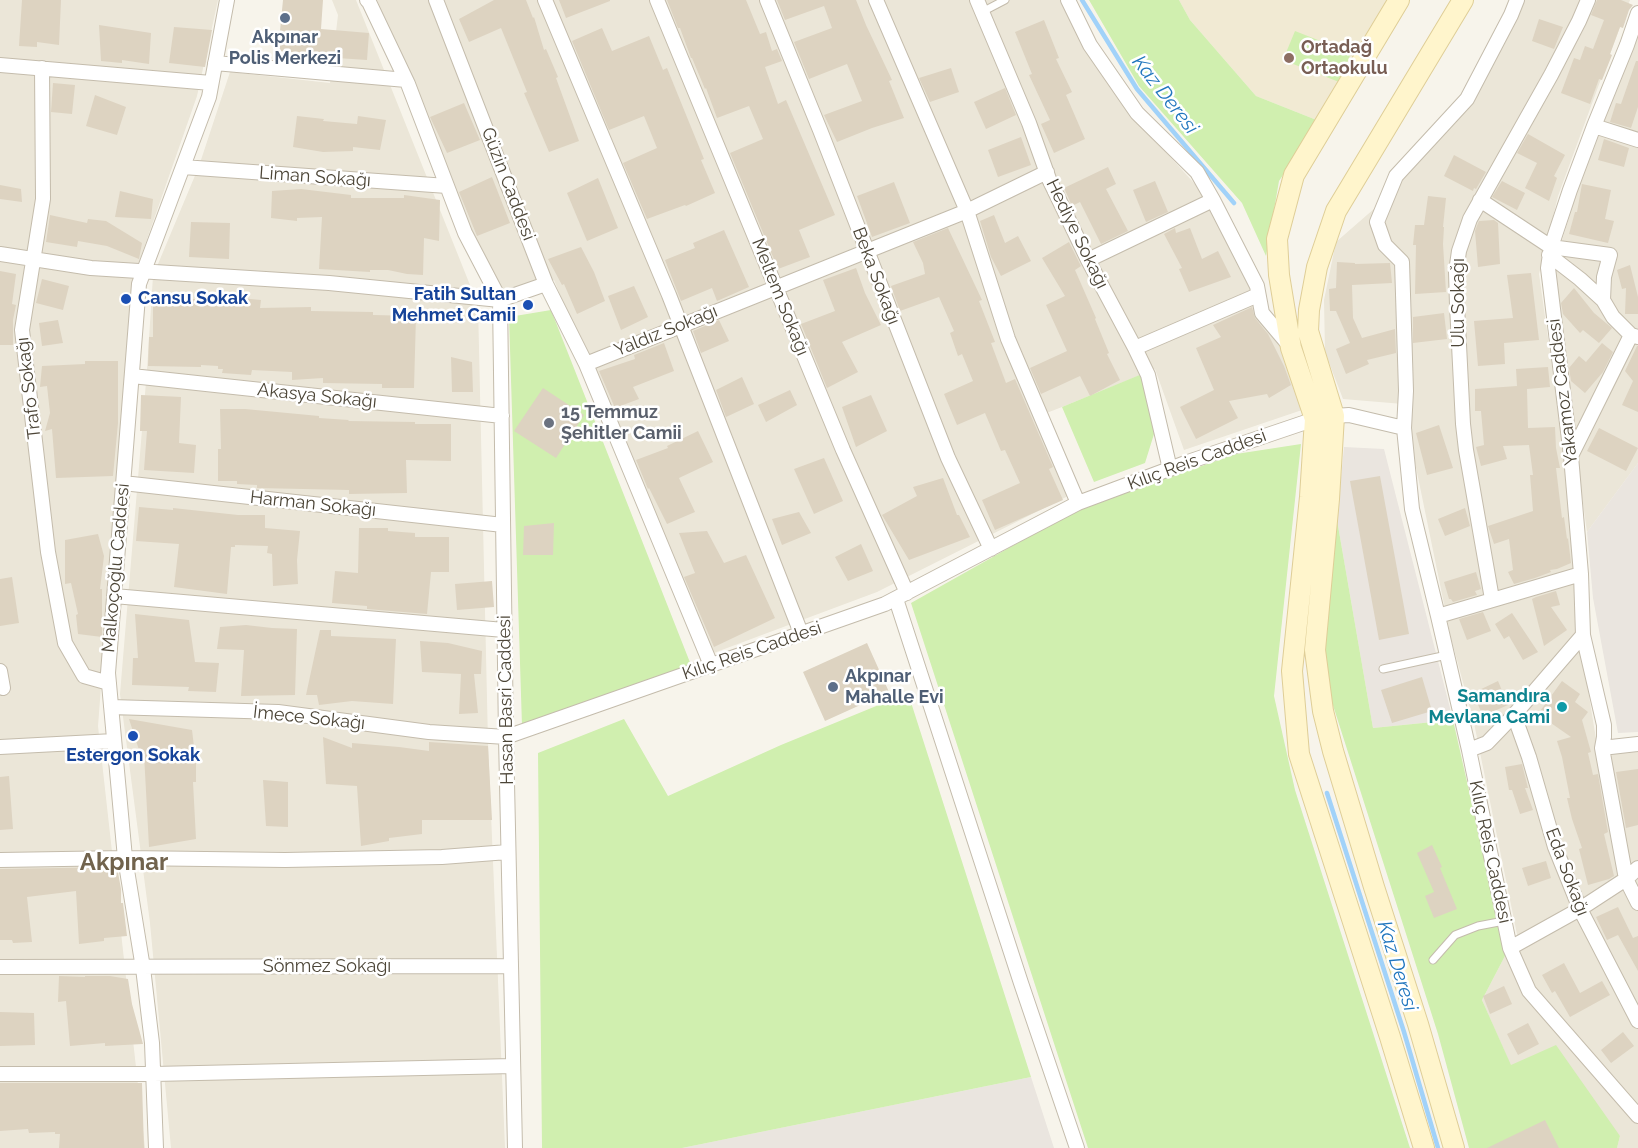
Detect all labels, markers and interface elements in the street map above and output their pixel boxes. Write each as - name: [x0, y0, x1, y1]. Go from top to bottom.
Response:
- marker: Akpınar Polis Merkezi: [278, 11, 292, 25]
- place label: Akpınar Polis Merkezi: [229, 27, 341, 70]
- place label: Ortadağ Ortaokulu: [1301, 37, 1388, 80]
- water label: Kaz Deresi: [1127, 51, 1203, 139]
- marker: Ortadağ Ortaokulu: [1282, 51, 1296, 65]
- street label: Güzin Caddesi: [477, 124, 539, 244]
- street label: Liman Sokağı: [258, 162, 372, 192]
- street label: Hediye Sokağı: [1041, 176, 1113, 292]
- street label: Beka Sokağı: [848, 224, 904, 328]
- street label: Meltem Sokağı: [747, 235, 813, 359]
- street label: Ulu Sokağı: [1448, 258, 1470, 348]
- place label: Fatih Sultan Mehmet Camii: [392, 284, 516, 326]
- place label: Cansu Sokak: [138, 288, 248, 310]
- marker: Cansu Sokak: [119, 292, 133, 306]
- marker: Fatih Sultan Mehmet Camii: [521, 298, 535, 312]
- street label: Yaldız Sokağı: [611, 301, 721, 361]
- street label: Yakamoz Caddesi: [1543, 318, 1583, 466]
- street label: Trafo Sokağı: [12, 336, 46, 440]
- street label: Akasya Sokağı: [256, 379, 378, 413]
- place label: 15 Temmuz Şehitler Camii: [561, 402, 682, 444]
- marker: 15 Temmuz Şehitler Camii: [542, 416, 556, 430]
- street label: Kılıç Reis Caddesi: [1125, 425, 1269, 495]
- street label: Malkoçoğlu Caddesi: [98, 483, 134, 653]
- street label: Harman Sokağı: [249, 487, 377, 521]
- street label: Hasan Basri Caddesi: [494, 615, 518, 785]
- street label: Kılıç Reis Caddesi: [680, 617, 824, 685]
- place label: Akpınar Mahalle Evi: [845, 666, 944, 708]
- marker: Akpınar Mahalle Evi: [826, 680, 840, 694]
- place label: Samandıra Mevlana Cami: [1429, 686, 1550, 728]
- marker: Samandıra Mevlana Cami: [1555, 700, 1569, 714]
- street label: İmece Sokağı: [252, 701, 366, 735]
- marker: Estergon Sokak: [126, 729, 140, 743]
- place label: Estergon Sokak: [66, 745, 200, 767]
- street label: Kılıç Reis Caddesi: [1464, 778, 1516, 926]
- street label: Eda Sokağı: [1540, 825, 1594, 919]
- district label: Akpınar: [80, 849, 168, 877]
- water label: Kaz Deresi: [1372, 918, 1422, 1014]
- street label: Sönmez Sokağı: [263, 956, 391, 978]

